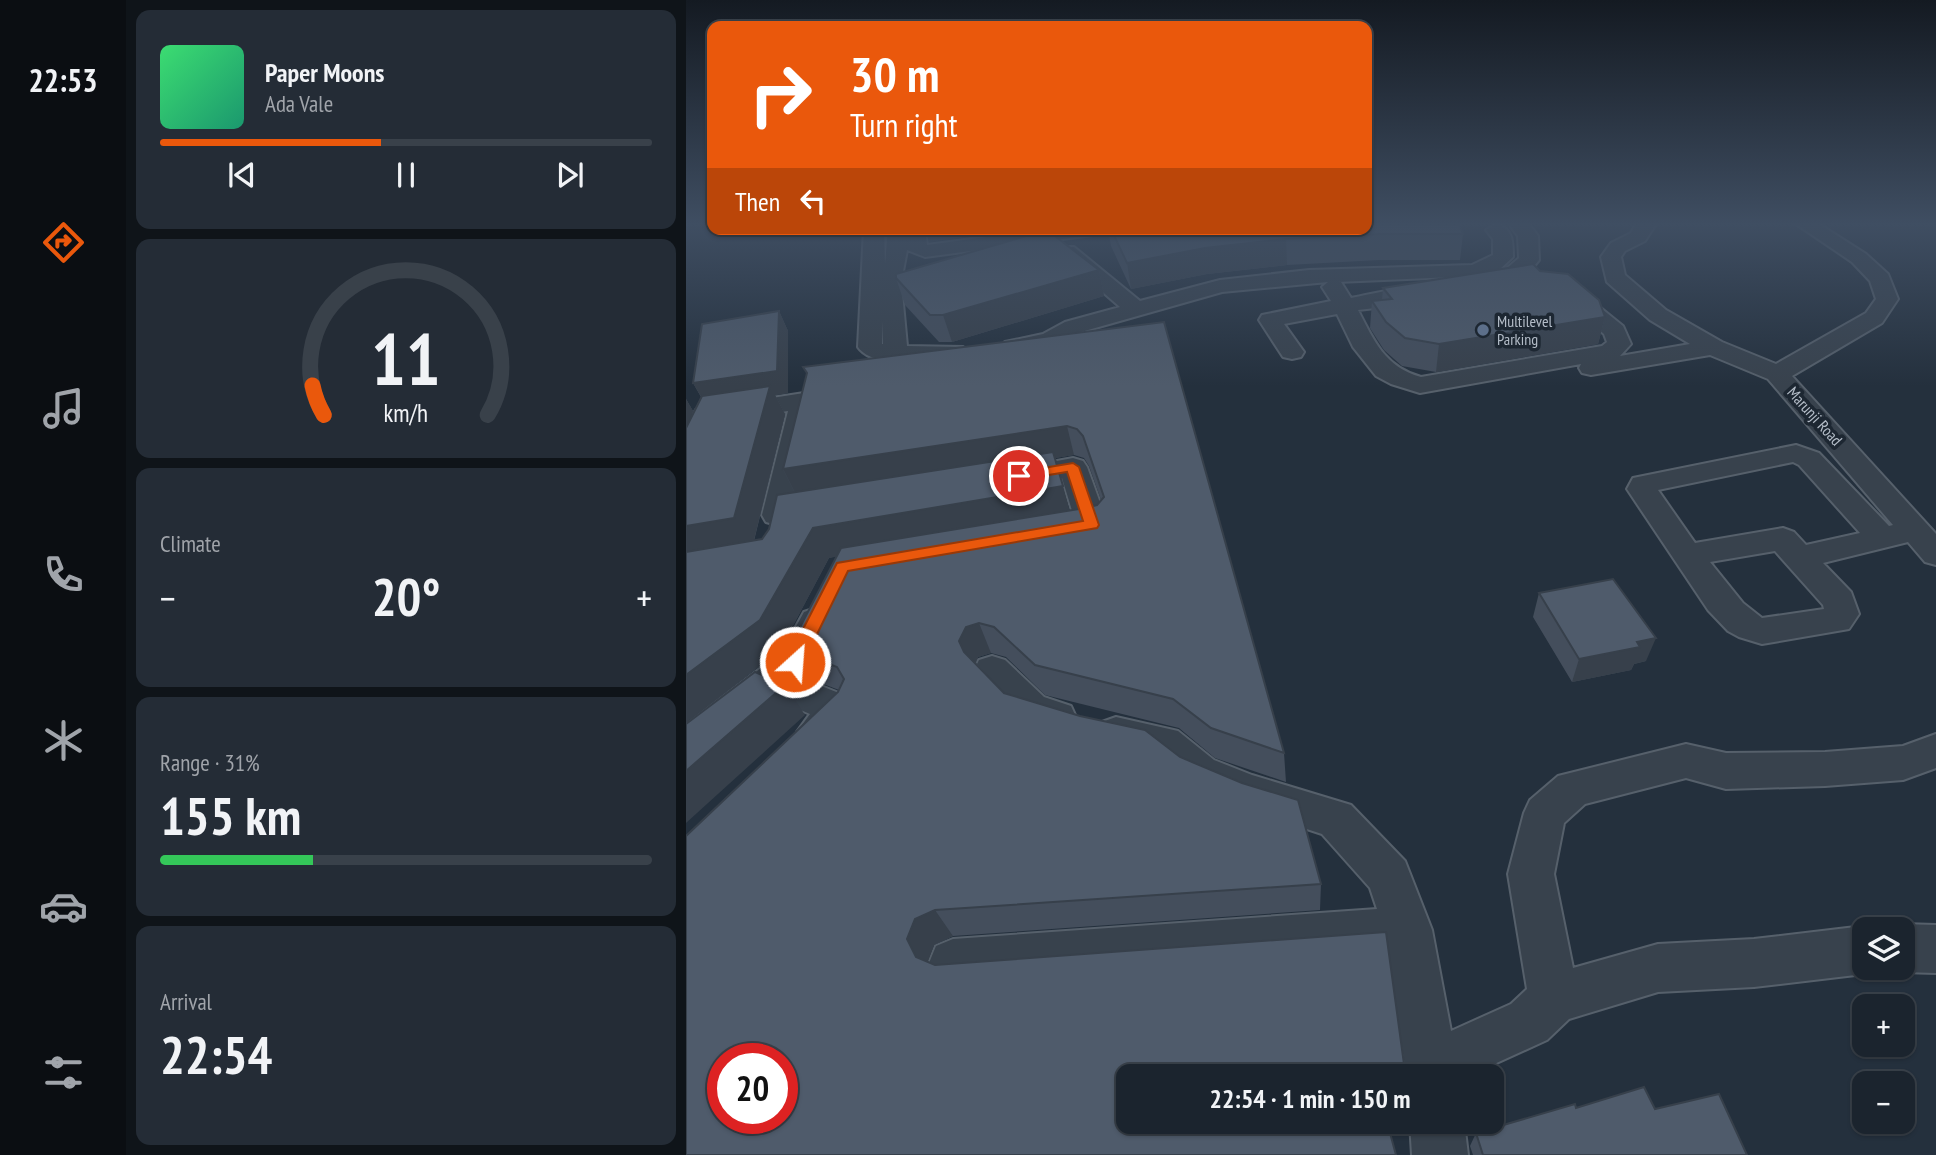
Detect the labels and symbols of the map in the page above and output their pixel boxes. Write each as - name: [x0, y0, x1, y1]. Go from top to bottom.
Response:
- place label: Multilevel Parking: [1497, 311, 1553, 349]
- marker: Multilevel Parking: [1475, 322, 1491, 338]
- street label: Marunji Road: [1783, 382, 1847, 450]
- pin: [989, 446, 1049, 506]
- position arrow: [758, 625, 832, 699]
- speed limit sign: 20: [707, 1043, 798, 1134]

